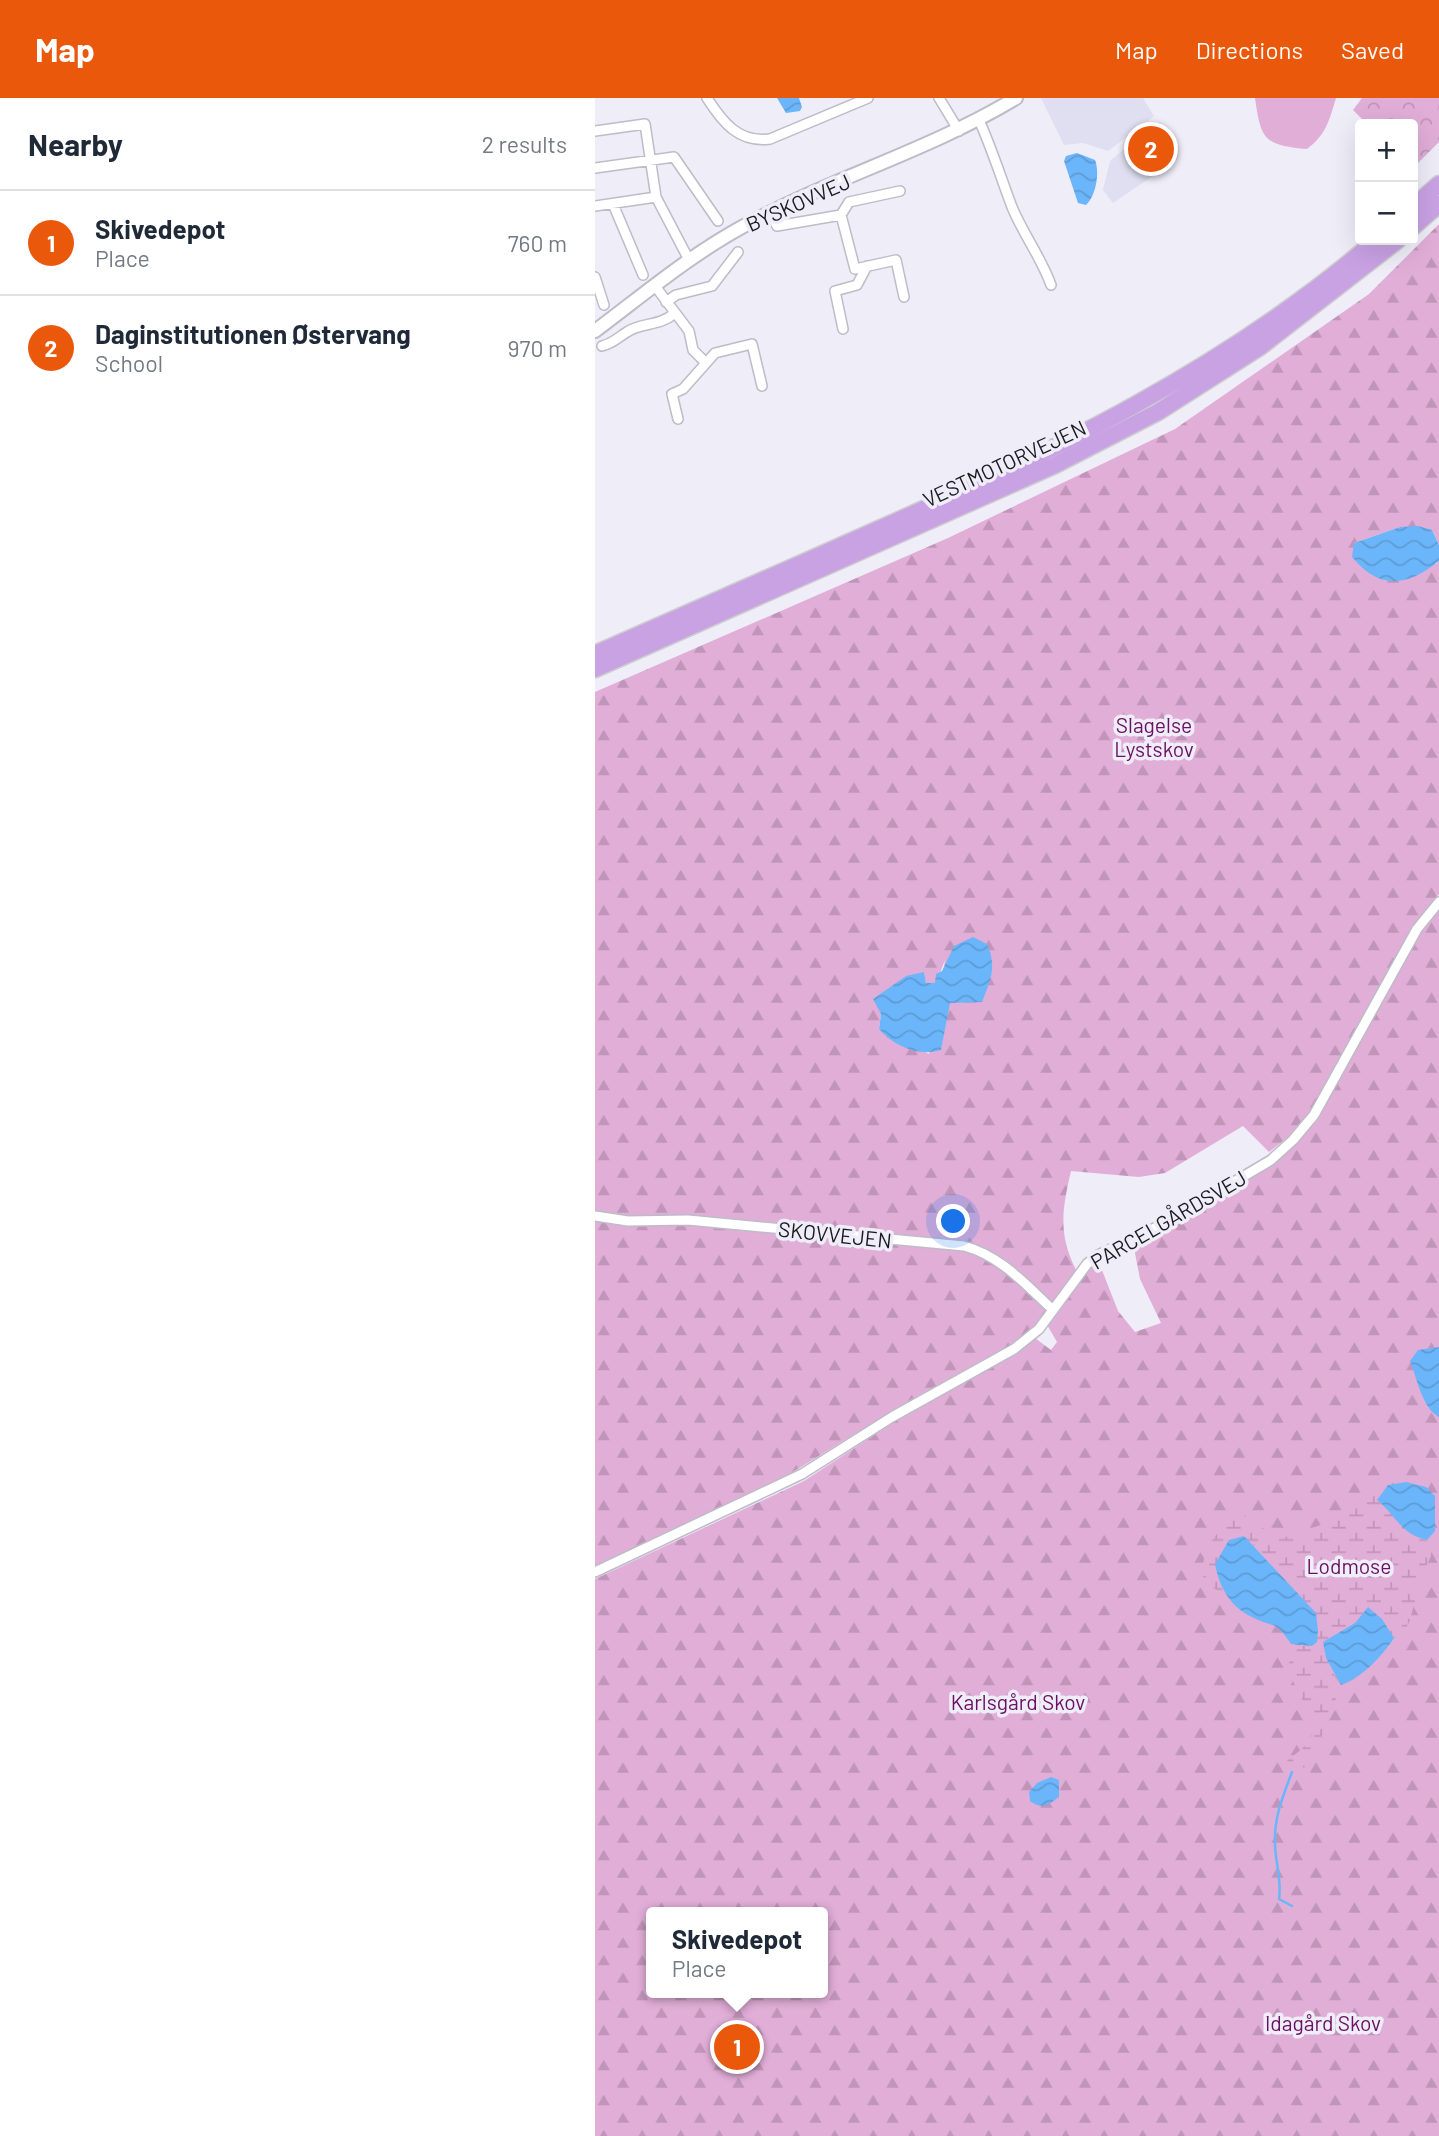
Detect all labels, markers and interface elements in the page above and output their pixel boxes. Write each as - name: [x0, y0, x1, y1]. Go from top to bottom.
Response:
- text: Map: [35, 29, 95, 69]
- text: Map: [1115, 35, 1158, 64]
- text: Directions: [1196, 35, 1303, 64]
- text: Saved: [1341, 35, 1404, 64]
- map controls: [1355, 119, 1418, 245]
- button: +: [1355, 119, 1418, 182]
- pin: 2: [1128, 123, 1174, 175]
- text: Nearby: [28, 126, 123, 162]
- text: 2 results: [482, 130, 567, 158]
- street label: BYSKOVVEJ: [742, 168, 854, 236]
- button: −: [1355, 182, 1418, 245]
- text: Skivedepot: [95, 213, 225, 244]
- text: 1: [47, 229, 55, 257]
- text: 760 m: [508, 229, 567, 257]
- text: Place: [95, 244, 150, 272]
- text: Daginstitutionen Østervang: [95, 318, 411, 349]
- text: 2: [45, 334, 57, 362]
- text: 970 m: [508, 334, 567, 362]
- text: School: [95, 349, 163, 377]
- street label: VESTMOTORVEJEN: [919, 414, 1089, 512]
- park label: Slagelse Lystskov: [1114, 712, 1194, 761]
- street label: PARCELGÅRDSVEJ: [1086, 1164, 1250, 1274]
- your location: [936, 1204, 970, 1238]
- street label: SKOVVEJEN: [777, 1216, 893, 1252]
- park label: Lodmose: [1307, 1553, 1391, 1578]
- park label: Karlsgård Skov: [951, 1689, 1085, 1714]
- popup: [646, 1907, 828, 1998]
- text: Skivedepot: [672, 1923, 802, 1954]
- text: Place: [672, 1954, 727, 1982]
- park label: Idagård Skov: [1265, 2010, 1381, 2035]
- pin: 1: [714, 2021, 760, 2073]

